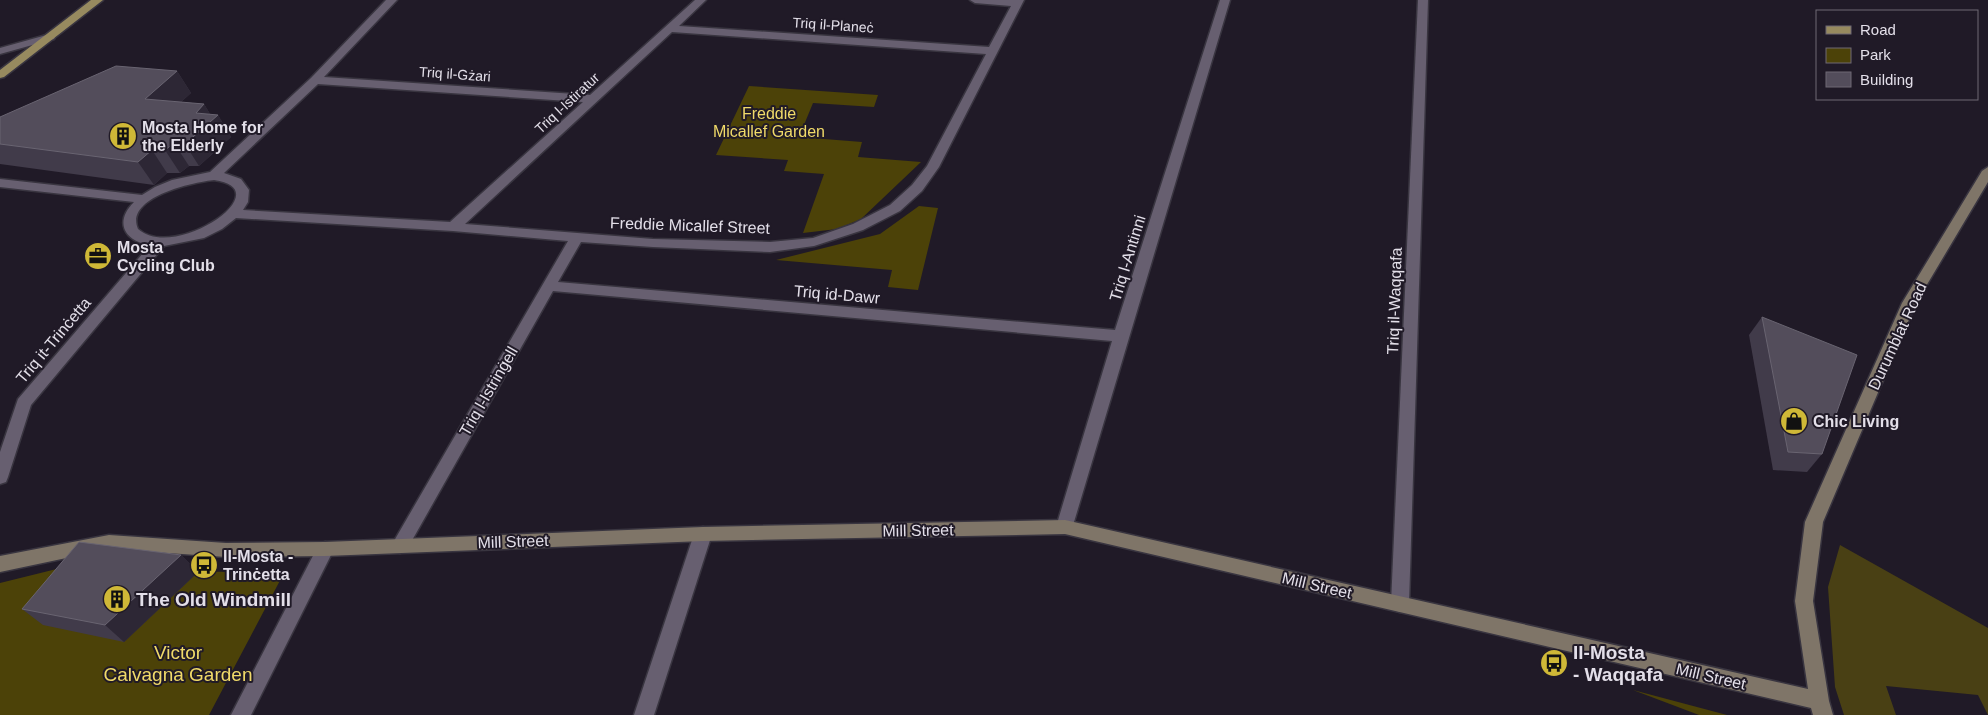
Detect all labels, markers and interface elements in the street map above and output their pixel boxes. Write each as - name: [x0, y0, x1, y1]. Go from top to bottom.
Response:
- legend: [1816, 10, 1978, 100]
- street label: Triq il-Planeċ: [792, 14, 874, 36]
- text: Road: [1860, 21, 1896, 38]
- text: Park: [1860, 46, 1891, 63]
- street label: Triq il-Gżari: [419, 64, 491, 84]
- street label: Triq l-Istiratur: [532, 69, 603, 137]
- text: Building: [1860, 71, 1913, 88]
- park label: Freddie Micallef Garden: [713, 105, 825, 140]
- place label: Mosta Home for the Elderly: [142, 119, 263, 154]
- building icon: Mosta Home for the Elderly: [108, 121, 138, 151]
- street label: Triq l-Antinni: [1106, 213, 1149, 303]
- street label: Freddie Micallef Street: [610, 214, 771, 237]
- place label: Mosta Cycling Club: [117, 239, 215, 274]
- office icon: Mosta Cycling Club: [83, 241, 113, 271]
- street label: Triq il-Waqqafa: [1384, 247, 1405, 355]
- street label: Durumblat Road: [1865, 280, 1930, 393]
- street label: Triq id-Dawr: [793, 282, 881, 307]
- street label: Triq it-Trinċetta: [13, 294, 94, 387]
- street label: Triq l-Istrinġell: [456, 344, 521, 439]
- shop icon: Chic Living: [1779, 406, 1809, 436]
- place label: Chic Living: [1813, 413, 1899, 430]
- street label: Mill Street: [882, 521, 954, 540]
- street label: Mill Street: [477, 532, 549, 551]
- place label: Il-Mosta - Trinċetta: [223, 548, 293, 583]
- bus stop icon: Il-Mosta - Trinċetta: [189, 550, 219, 580]
- street label: Mill Street: [1280, 569, 1354, 602]
- building icon: The Old Windmill: [102, 584, 132, 614]
- place label: The Old Windmill: [136, 589, 291, 610]
- park label: Victor Calvagna Garden: [104, 642, 252, 685]
- place label: Il-Mosta - Waqqafa: [1573, 642, 1664, 685]
- bus stop icon: Il-Mosta - Waqqafa: [1539, 648, 1569, 678]
- street label: Mill Street: [1674, 660, 1748, 693]

